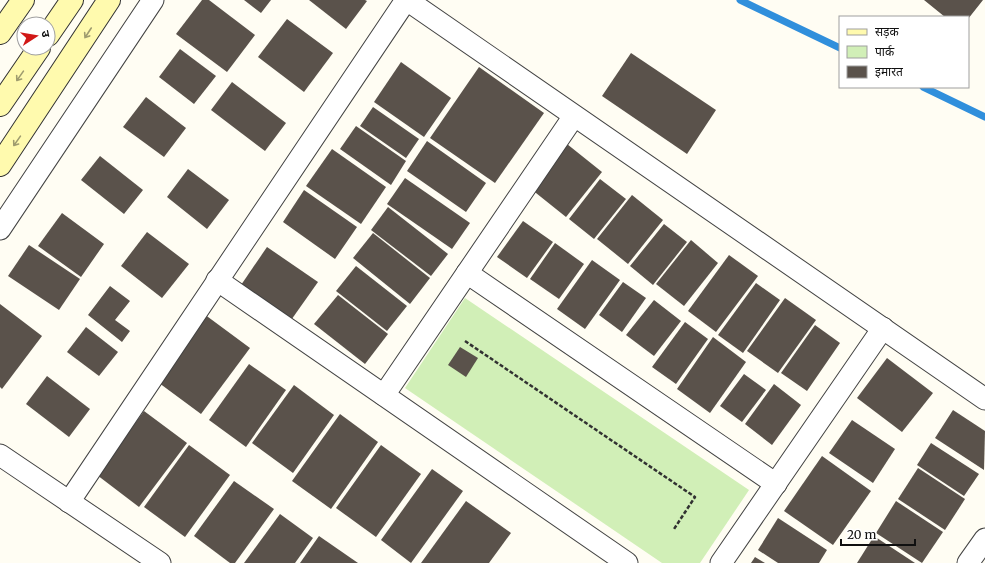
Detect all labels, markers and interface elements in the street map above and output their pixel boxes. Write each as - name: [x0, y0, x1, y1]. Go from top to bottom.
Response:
- north arrow: [16, 16, 56, 56]
- legend: [839, 16, 969, 88]
- text: सड़क: [875, 24, 900, 39]
- one-way arrow: [84, 27, 92, 38]
- text: उ: [38, 29, 53, 39]
- text: पार्क: [875, 44, 895, 59]
- text: इमारत: [875, 64, 904, 79]
- one-way arrow: [16, 71, 24, 82]
- one-way arrow: [13, 136, 21, 147]
- scale bar: [841, 521, 915, 547]
- text: 20 m: [847, 527, 876, 542]

